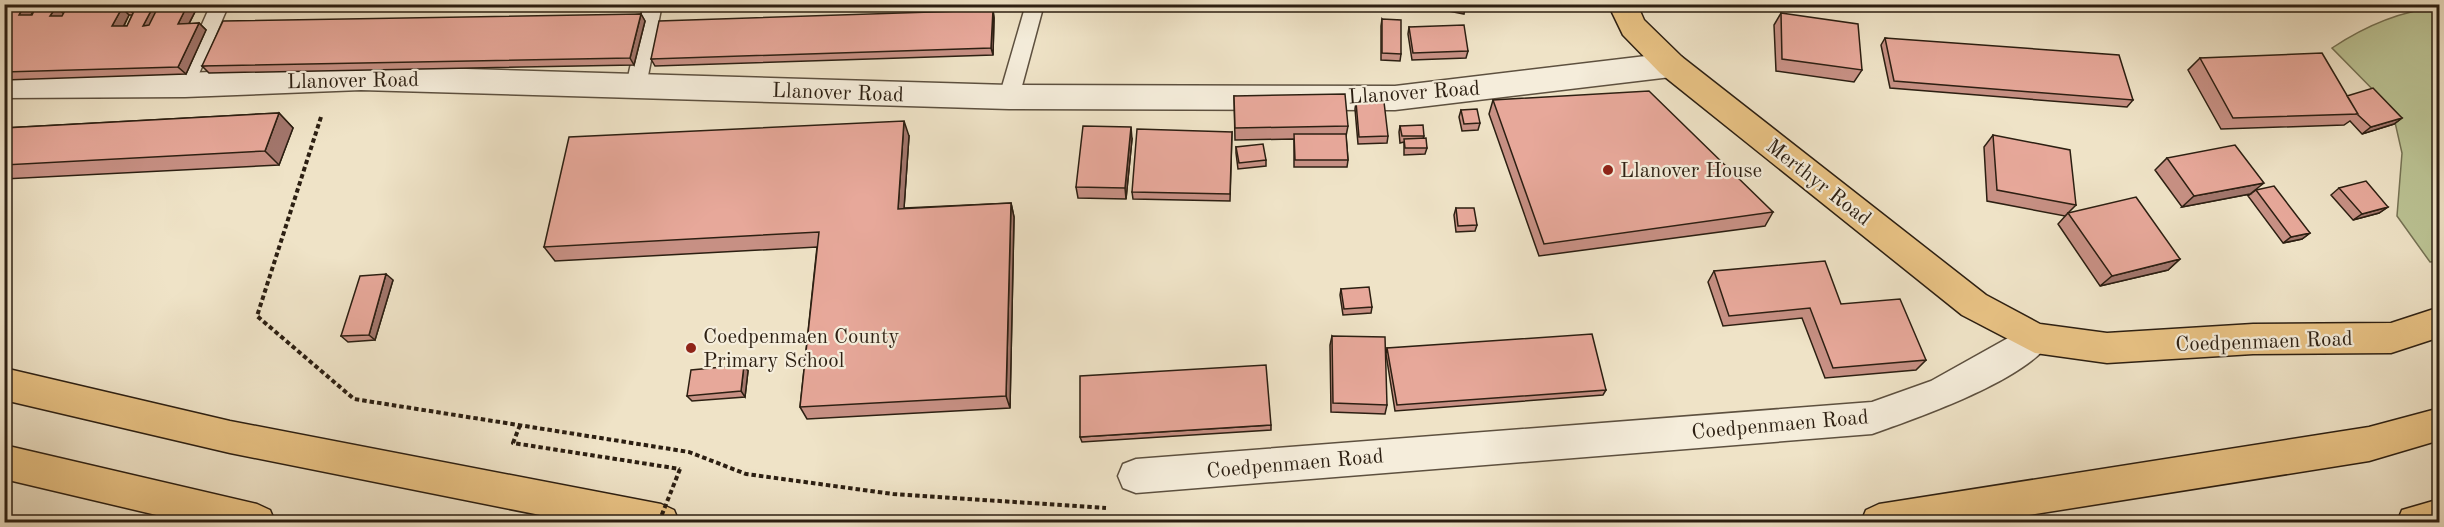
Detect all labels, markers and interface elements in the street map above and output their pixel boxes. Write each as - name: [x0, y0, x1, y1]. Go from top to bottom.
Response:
- street label: Llanover Road: [287, 70, 419, 93]
- street label: Llanover Road: [1348, 78, 1481, 109]
- street label: Llanover Road: [772, 81, 904, 106]
- street label: Merthyr Road: [1762, 136, 1875, 231]
- place label: Llanover House: [1620, 161, 1762, 182]
- marker: Llanover House: [1601, 163, 1615, 177]
- place label: Coedpenmaen County Primary School: [703, 327, 899, 372]
- street label: Coedpenmaen Road: [2175, 329, 2353, 356]
- marker: Coedpenmaen County Primary School: [684, 341, 698, 355]
- street label: Coedpenmaen Road: [1691, 407, 1870, 444]
- street label: Coedpenmaen Road: [1206, 446, 1385, 483]

